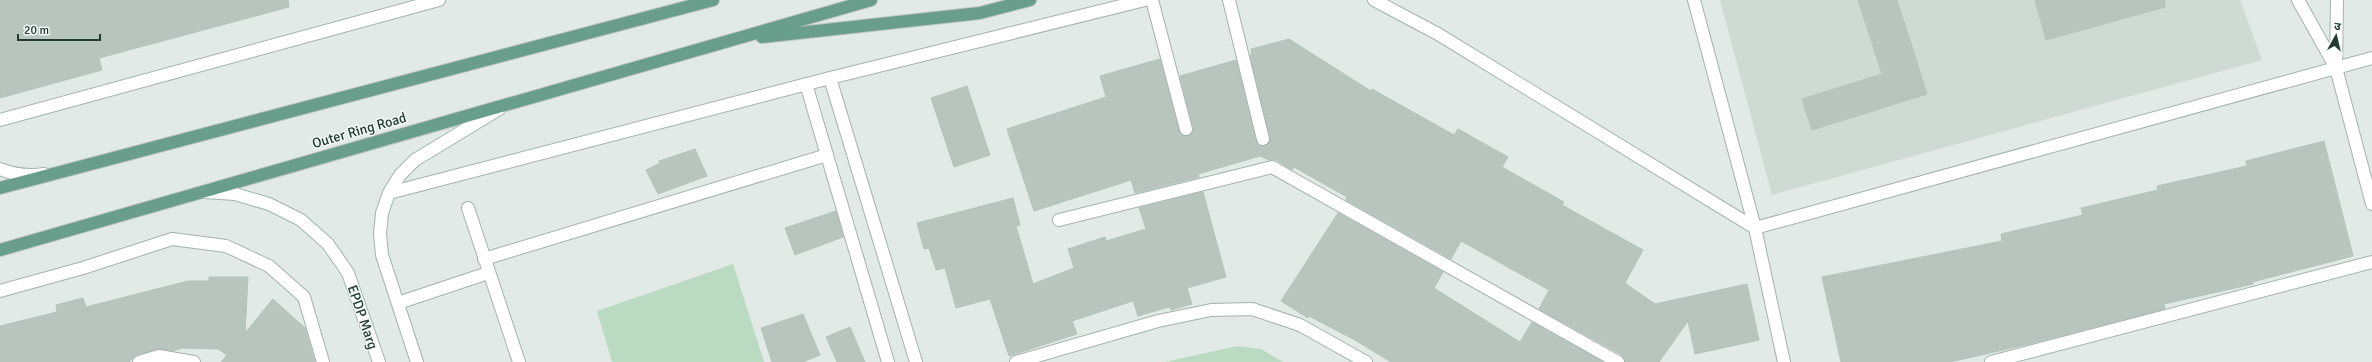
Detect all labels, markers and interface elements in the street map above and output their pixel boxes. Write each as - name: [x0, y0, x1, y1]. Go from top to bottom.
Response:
- scale bar: [18, 16, 100, 42]
- north arrow: [2316, 16, 2356, 56]
- text: उ: [2333, 20, 2342, 34]
- text: 20 m: [24, 23, 49, 38]
- street label: Outer Ring Road: [310, 109, 408, 152]
- street label: EPDP Marg: [344, 283, 381, 352]

